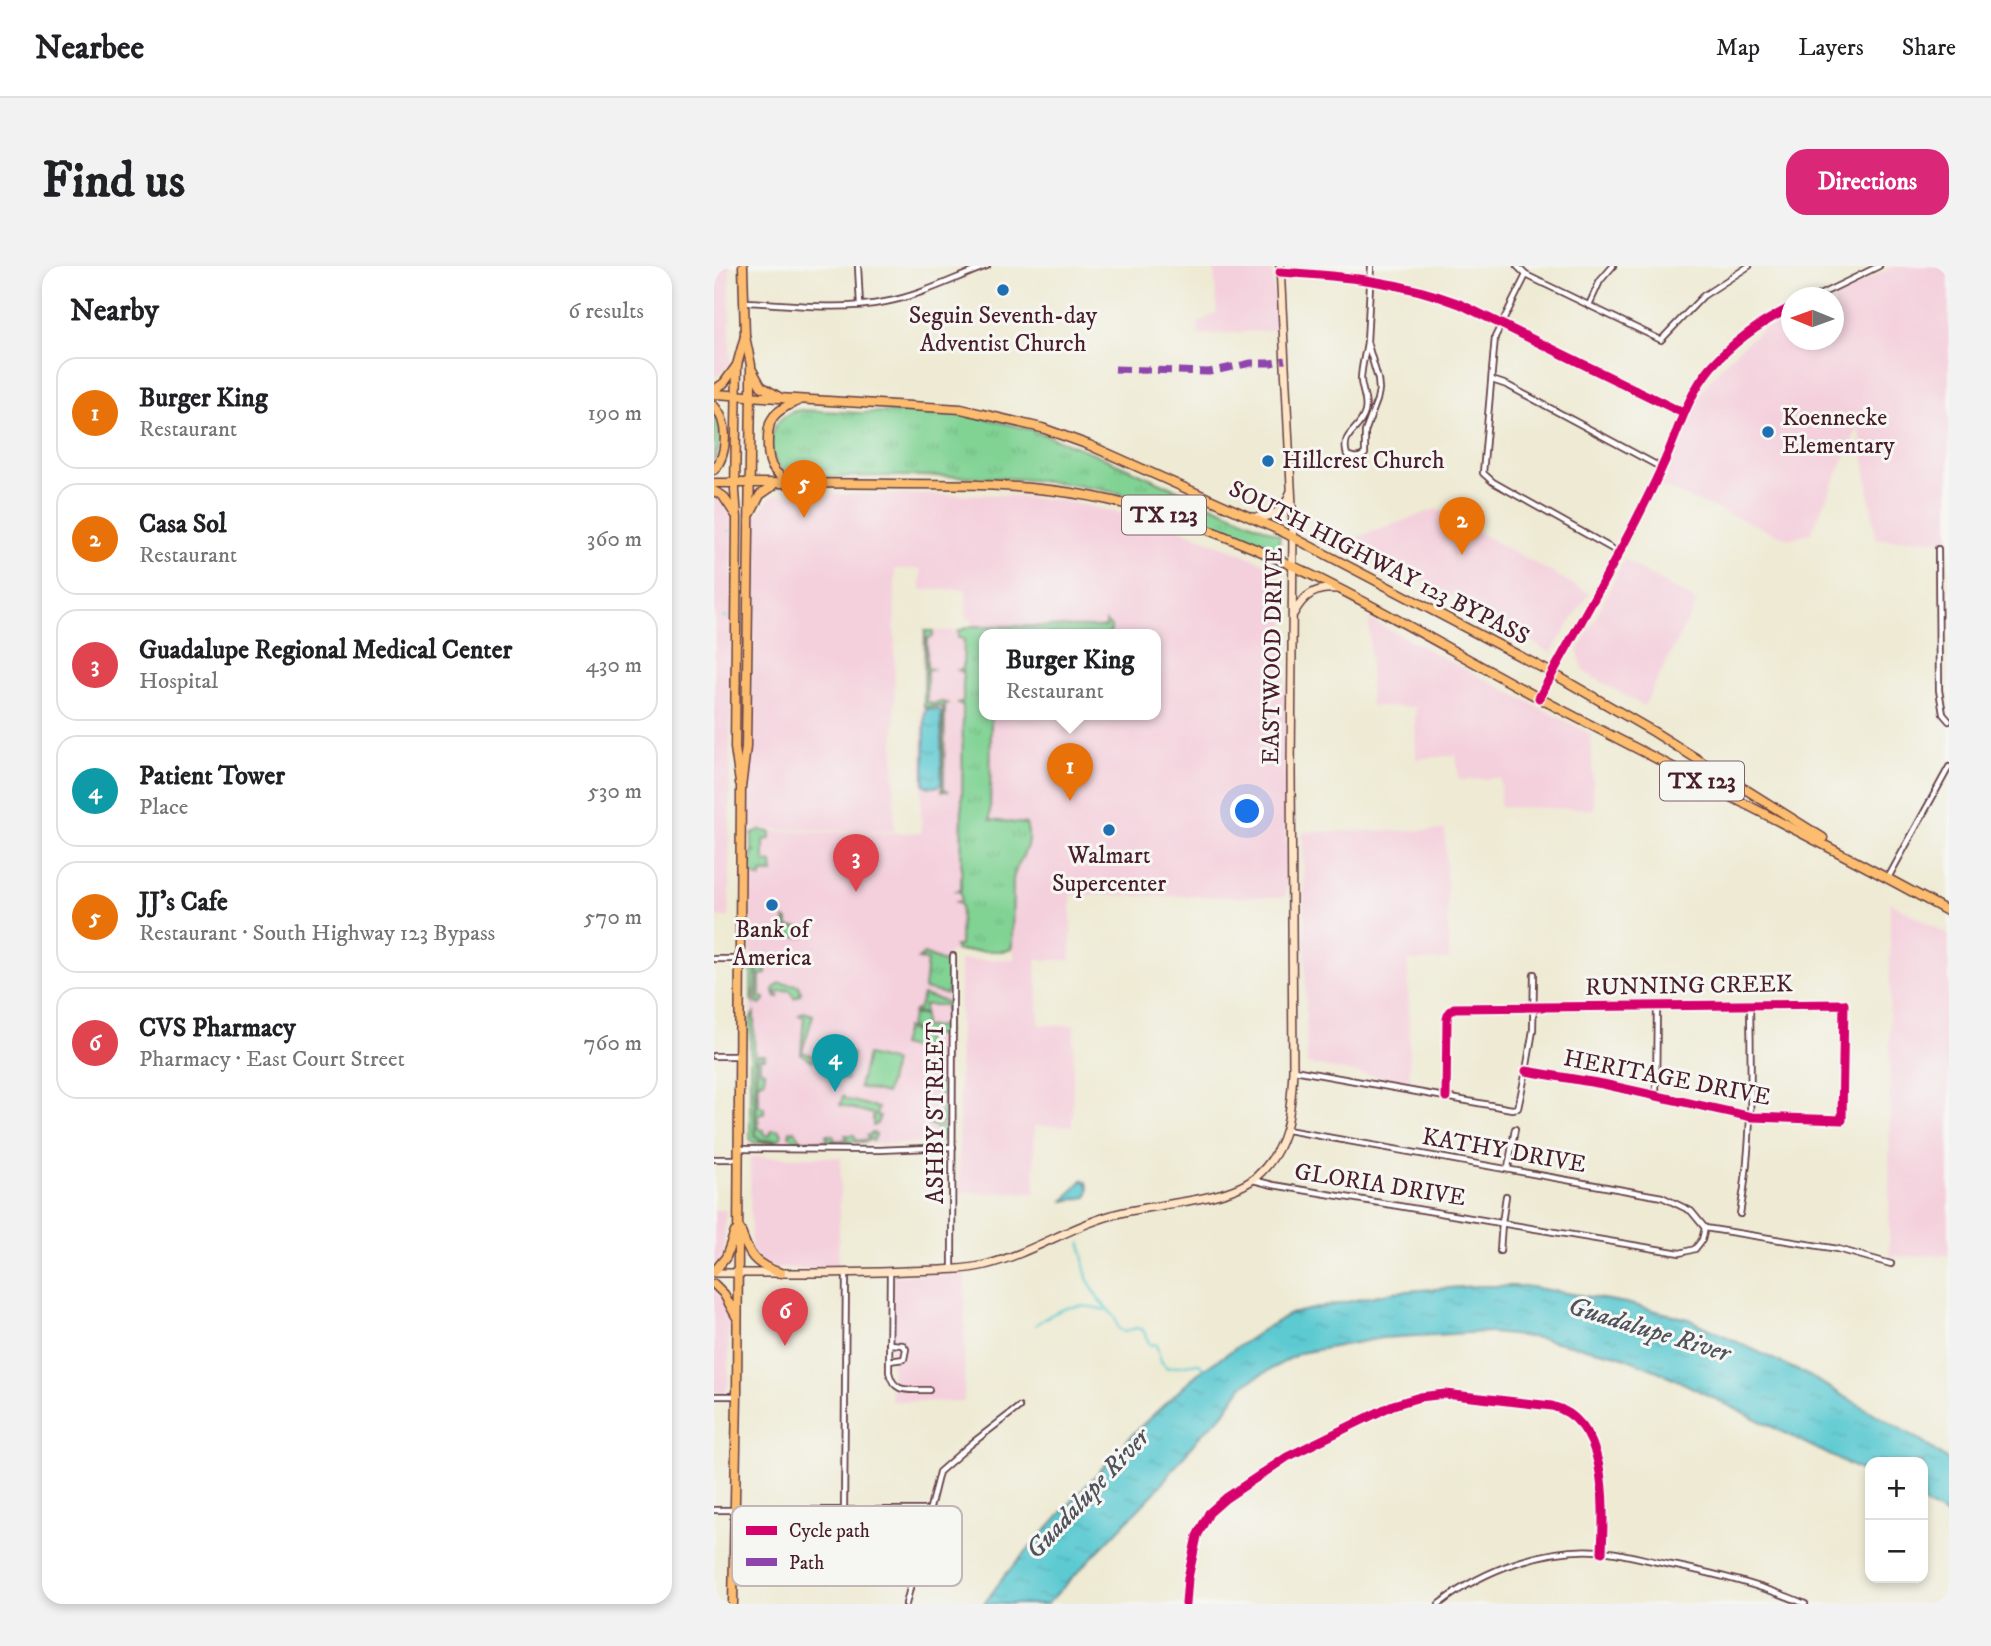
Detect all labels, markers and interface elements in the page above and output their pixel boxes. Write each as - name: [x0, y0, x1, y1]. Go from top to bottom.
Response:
- text: Nearbee: [35, 28, 144, 69]
- text: Map: [1716, 33, 1760, 63]
- text: Layers: [1798, 33, 1864, 63]
- text: Share: [1902, 33, 1956, 63]
- button: Directions: [1786, 149, 1949, 215]
- text: Find us: [42, 151, 185, 213]
- marker: Seguin Seventh-day Adventist Church: [995, 282, 1011, 298]
- north arrow: [1781, 287, 1844, 350]
- text: Nearby: [70, 293, 159, 330]
- text: 6 results: [568, 297, 644, 326]
- place label: Seguin Seventh-day Adventist Church: [909, 301, 1098, 359]
- text: Burger King: [139, 382, 268, 415]
- text: 1: [91, 399, 99, 428]
- text: 190 m: [588, 399, 642, 428]
- place label: Koennecke Elementary: [1782, 403, 1895, 461]
- text: Restaurant: [139, 415, 237, 444]
- marker: Koennecke Elementary: [1760, 424, 1776, 440]
- place label: Hillcrest Church: [1282, 446, 1445, 476]
- marker: Hillcrest Church: [1260, 453, 1276, 469]
- pin: 5: [781, 460, 827, 518]
- street label: SOUTH HIGHWAY 123 BYPASS: [1224, 474, 1534, 652]
- road number: TX 123: [1122, 496, 1206, 534]
- pin: 2: [1439, 497, 1485, 555]
- text: Casa Sol: [139, 508, 227, 541]
- text: 2: [89, 525, 101, 554]
- text: 360 m: [587, 525, 642, 554]
- text: Restaurant: [139, 541, 237, 570]
- street label: EASTWOOD DRIVE: [1256, 547, 1290, 765]
- popup: [979, 629, 1161, 720]
- text: Guadalupe Regional Medical Center: [139, 634, 512, 667]
- text: Burger King: [1006, 644, 1134, 677]
- text: 3: [91, 651, 99, 680]
- text: 430 m: [586, 651, 642, 680]
- text: Hospital: [139, 667, 218, 696]
- text: Restaurant: [1006, 677, 1104, 706]
- pin: 1: [1047, 743, 1093, 801]
- text: Patient Tower: [139, 760, 285, 793]
- road number: TX 123: [1660, 761, 1744, 800]
- text: 4: [88, 777, 102, 806]
- text: 530 m: [587, 777, 642, 806]
- text: Place: [139, 793, 188, 822]
- your location: [1230, 794, 1264, 828]
- marker: Walmart Supercenter: [1101, 822, 1117, 838]
- pin: 3: [833, 834, 879, 892]
- place label: Walmart Supercenter: [1052, 841, 1166, 899]
- text: JJ's Cafe: [139, 886, 228, 919]
- marker: Bank of America: [764, 897, 780, 913]
- text: 5: [89, 903, 101, 932]
- text: 570 m: [584, 903, 642, 932]
- place label: Bank of America: [733, 915, 812, 973]
- text: Restaurant · South Highway 123 Bypass: [139, 919, 495, 948]
- street label: RUNNING CREEK: [1585, 969, 1793, 1003]
- text: CVS Pharmacy: [139, 1012, 296, 1045]
- street label: ASHBY STREET: [921, 1022, 951, 1204]
- text: 6: [89, 1029, 101, 1058]
- text: 760 m: [583, 1029, 642, 1058]
- pin: 4: [812, 1034, 858, 1092]
- street label: HERITAGE DRIVE: [1561, 1043, 1773, 1113]
- text: Pharmacy · East Court Street: [139, 1045, 405, 1074]
- street label: KATHY DRIVE: [1420, 1122, 1588, 1180]
- street label: GLORIA DRIVE: [1292, 1157, 1468, 1213]
- pin: 6: [762, 1288, 808, 1346]
- water label: Guadalupe River: [1564, 1290, 1735, 1371]
- water label: Guadalupe River: [1019, 1420, 1158, 1566]
- map controls: [1865, 1457, 1928, 1583]
- button: +: [1865, 1457, 1928, 1520]
- legend: [732, 1506, 962, 1586]
- text: Cycle path: [789, 1520, 870, 1543]
- button: −: [1865, 1520, 1928, 1583]
- text: Path: [789, 1552, 824, 1575]

